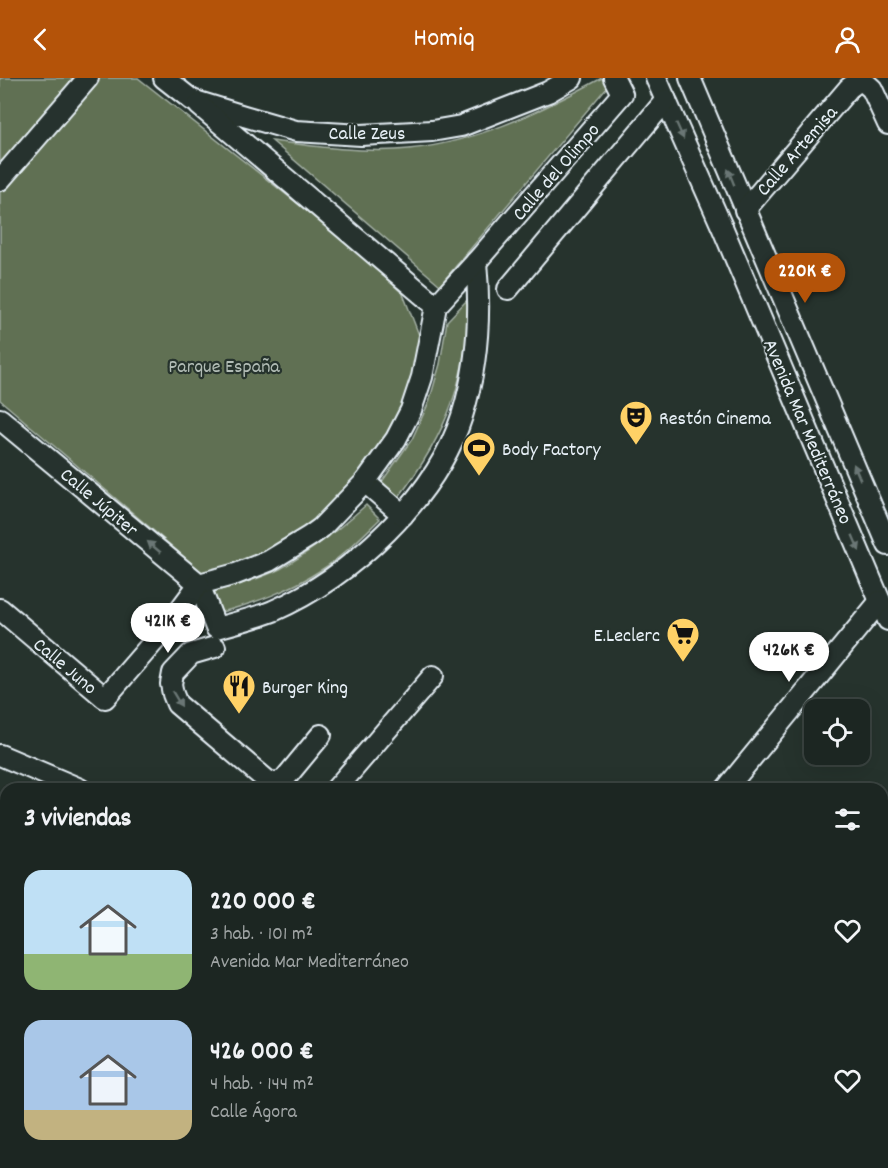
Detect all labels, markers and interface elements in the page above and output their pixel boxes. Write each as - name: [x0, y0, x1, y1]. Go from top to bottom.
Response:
- text: Homiq: [413, 20, 475, 59]
- icon: back: [24, 23, 57, 56]
- icon: person: [831, 23, 864, 56]
- street label: Calle Artemisa: [751, 100, 846, 203]
- street label: Calle del Olimpo: [507, 118, 608, 228]
- street label: Calle Zeus: [329, 121, 405, 149]
- one-way arrow: [675, 123, 685, 141]
- one-way arrow: [726, 167, 736, 185]
- pin: 220K €: [756, 253, 854, 304]
- text: 220K €: [778, 258, 832, 286]
- street label: Avenida Mar Mediterráneo: [754, 335, 858, 529]
- park label: Parque España: [168, 354, 280, 382]
- theatre icon: Restón Cinema: [618, 399, 654, 446]
- place label: Restón Cinema: [659, 406, 771, 434]
- sports icon: Body Factory: [461, 430, 497, 477]
- place label: Body Factory: [502, 437, 601, 465]
- street label: Calle Júpiter: [53, 462, 144, 545]
- one-way arrow: [852, 463, 861, 481]
- one-way arrow: [851, 534, 860, 551]
- one-way arrow: [146, 540, 162, 553]
- pin: 421K €: [119, 603, 217, 654]
- text: 421K €: [145, 608, 191, 636]
- supermarket icon: E.Leclerc: [665, 616, 701, 663]
- place label: E.Leclerc: [594, 623, 660, 651]
- street label: Calle Juno: [26, 632, 102, 703]
- pin: 426K €: [740, 632, 838, 683]
- text: 426K €: [763, 637, 815, 665]
- restaurant icon: Burger King: [221, 668, 257, 715]
- place label: Burger King: [262, 675, 348, 703]
- one-way arrow: [171, 691, 182, 708]
- map controls: [804, 699, 870, 765]
- button: locate: [804, 699, 870, 765]
- text: 3 viviendas: [24, 801, 131, 838]
- icon: filters: [831, 803, 864, 836]
- text: 220 000 €: [210, 884, 316, 921]
- icon: home: [72, 894, 144, 966]
- icon: heart: [831, 914, 864, 947]
- text: 3 hab. · 101 m²: [210, 921, 313, 949]
- text: Avenida Mar Mediterráneo: [210, 949, 409, 977]
- text: 426 000 €: [210, 1034, 314, 1071]
- icon: home: [72, 1044, 144, 1116]
- icon: heart: [831, 1064, 864, 1097]
- text: 4 hab. · 144 m²: [210, 1071, 314, 1099]
- text: Calle Ágora: [210, 1099, 297, 1127]

